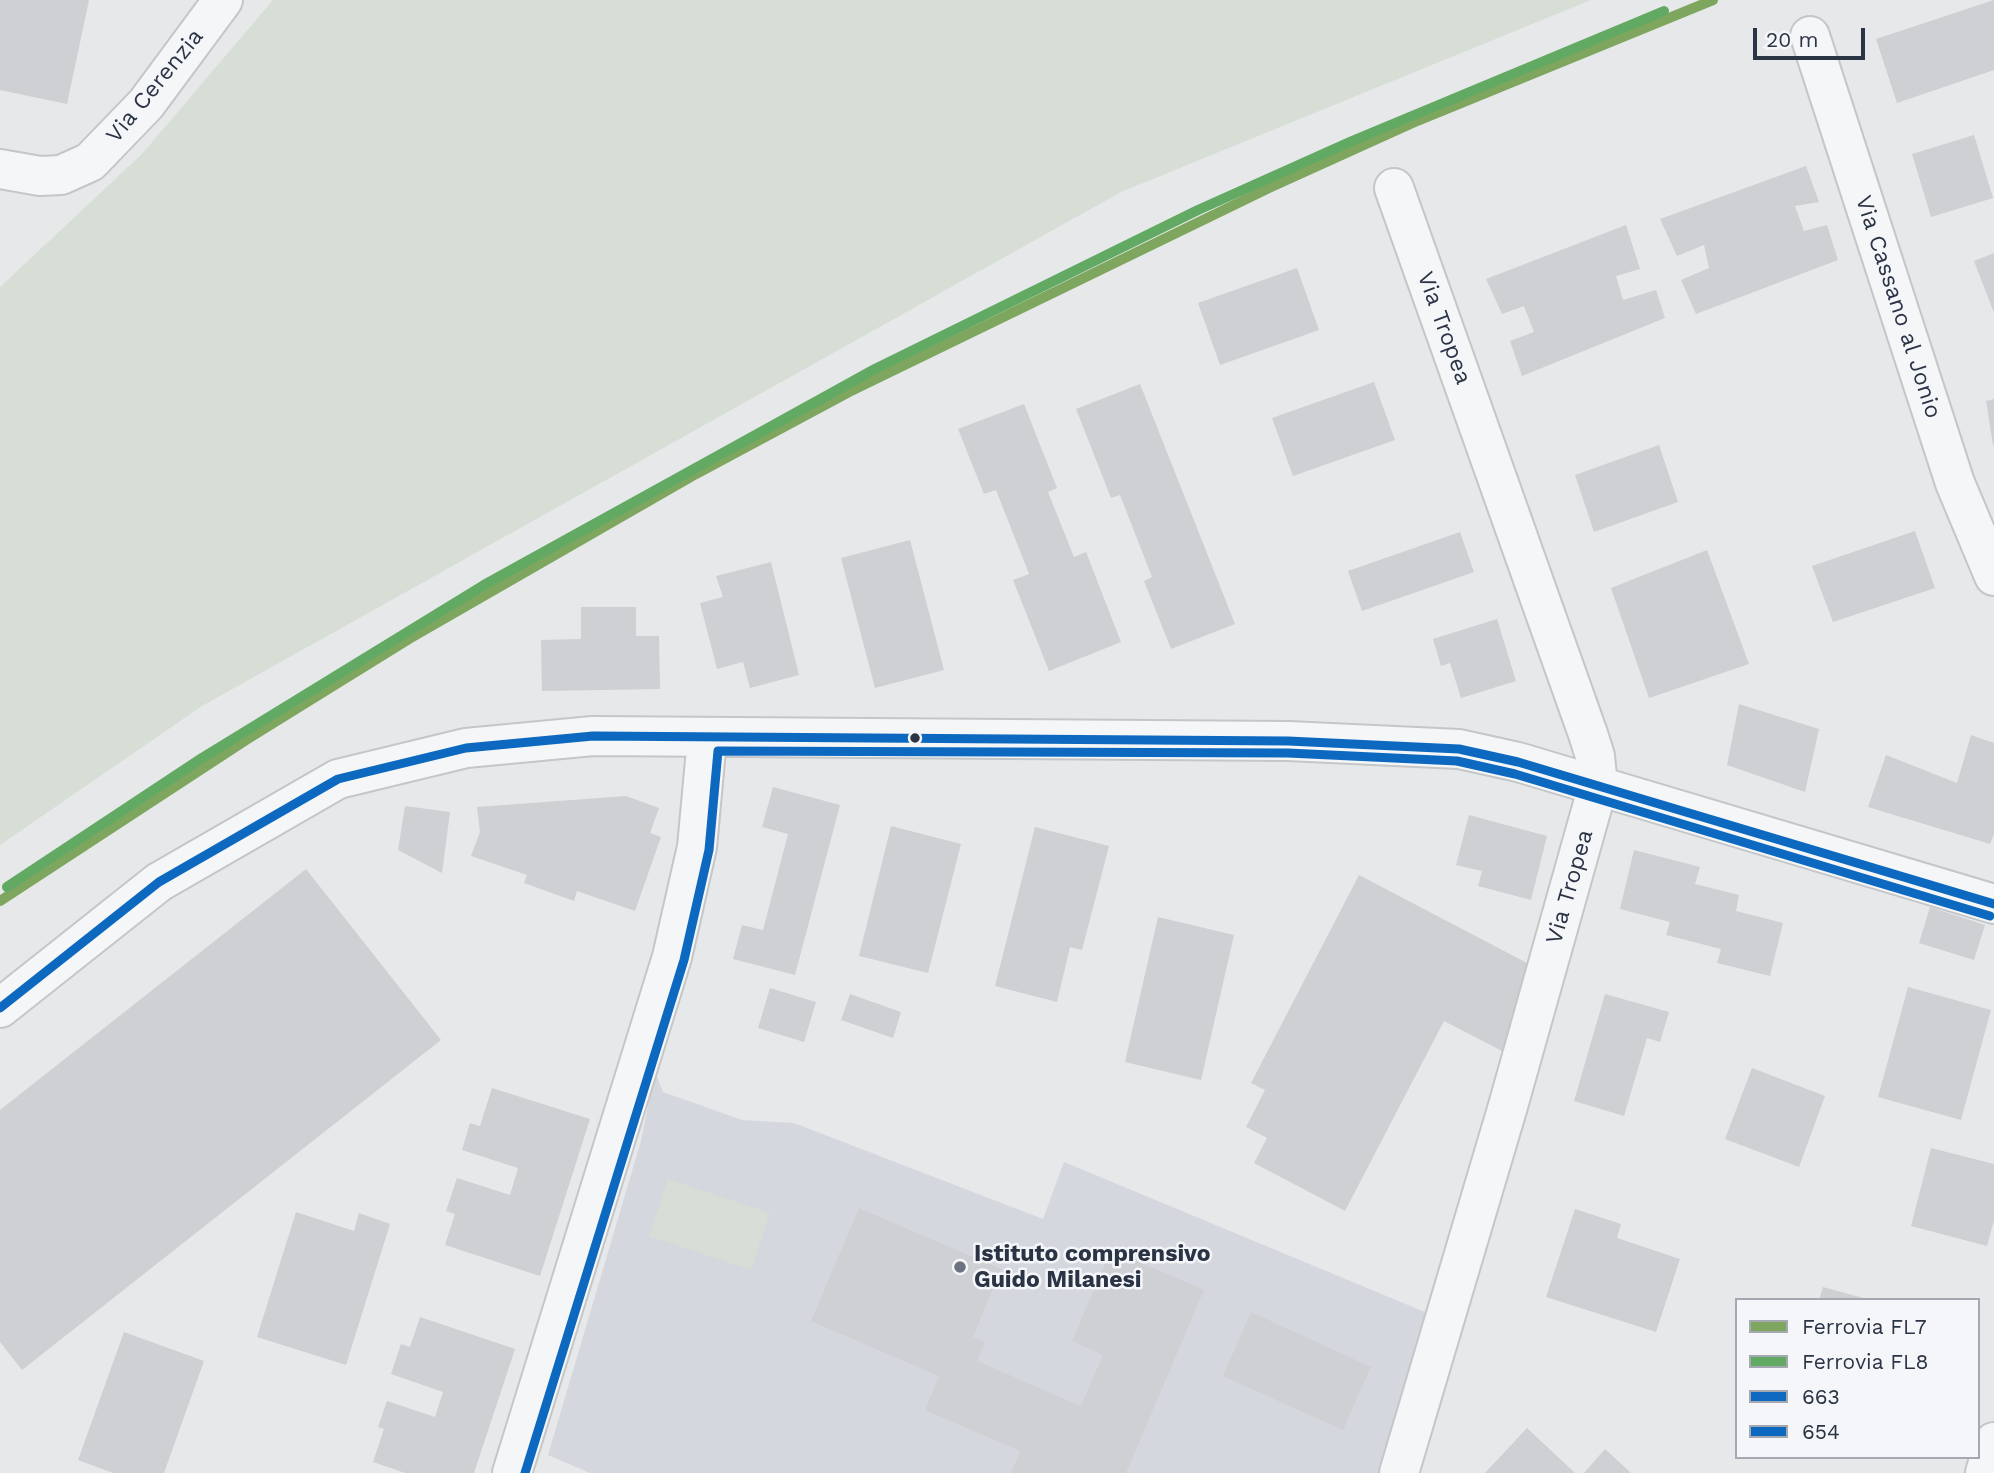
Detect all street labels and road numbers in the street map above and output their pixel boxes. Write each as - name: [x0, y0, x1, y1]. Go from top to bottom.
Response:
- street label: Via Cerenzia: [101, 23, 209, 149]
- street label: Via Cassano al Jonio: [1849, 192, 1947, 422]
- street label: Via Tropea: [1411, 268, 1477, 388]
- street label: Via Tropea: [1541, 827, 1599, 947]

